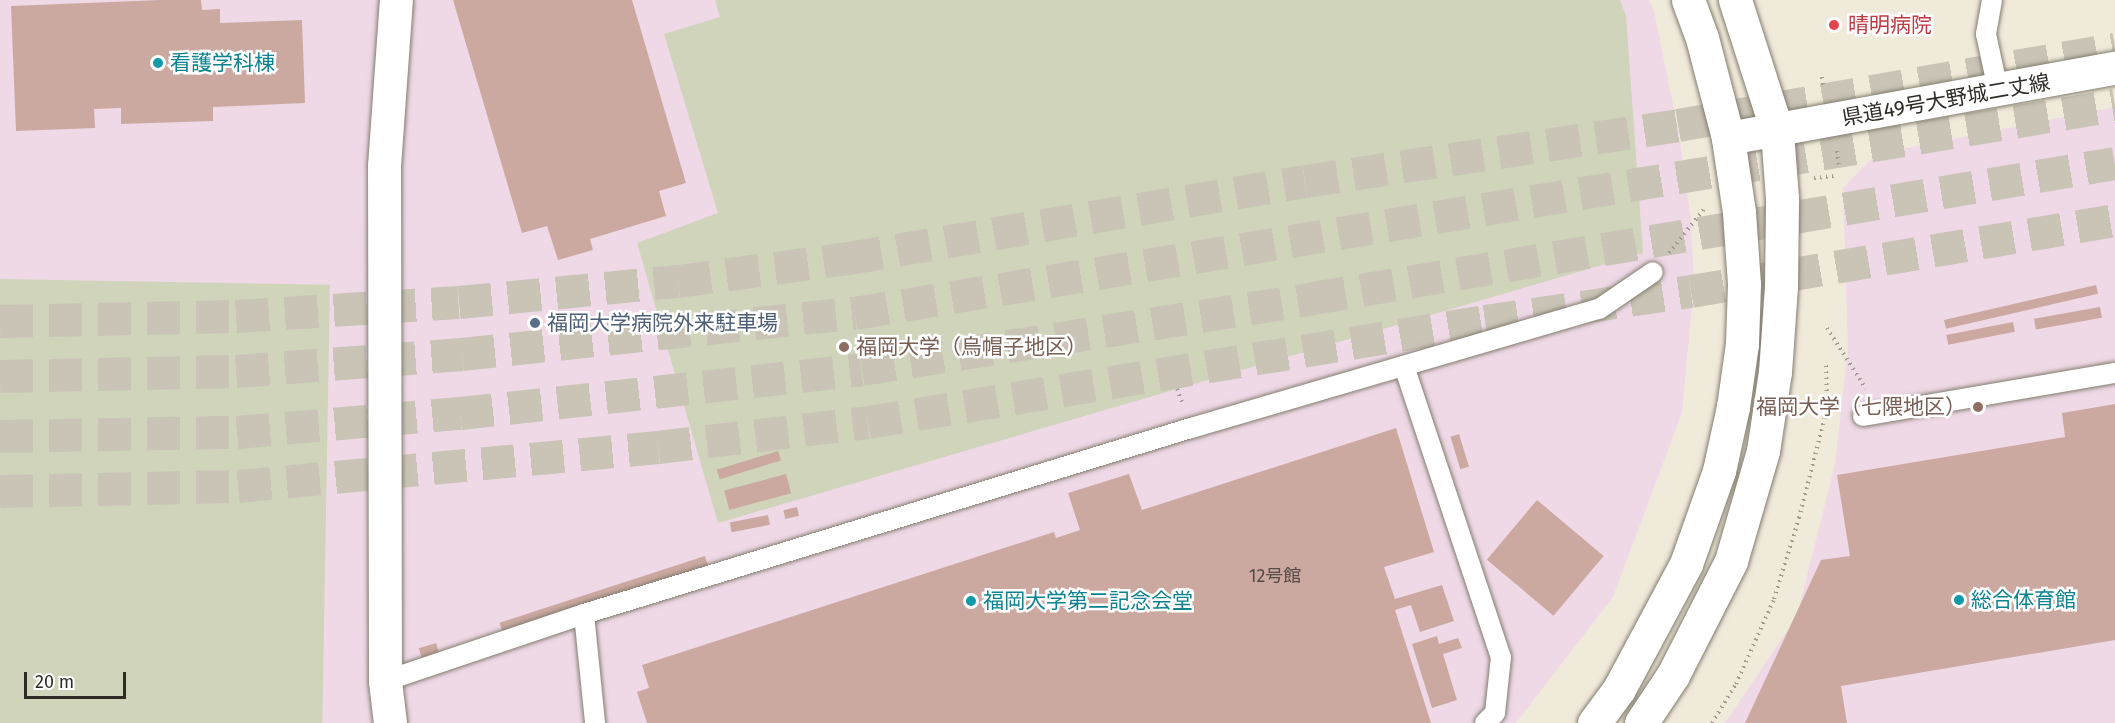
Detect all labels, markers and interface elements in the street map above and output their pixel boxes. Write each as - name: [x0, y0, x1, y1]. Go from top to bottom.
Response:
- place label: 晴明病院: [1848, 12, 1932, 38]
- marker: 晴明病院: [1825, 16, 1843, 34]
- place label: 看護学科棟: [170, 50, 275, 76]
- marker: 看護学科棟: [151, 56, 165, 70]
- street label: 県道49号大野城二丈線: [1840, 69, 2052, 131]
- place label: 福岡大学病院外来駐車場: [547, 310, 778, 336]
- marker: 福岡大学病院外来駐車場: [528, 316, 542, 330]
- place label: 福岡大学（烏帽子地区）: [856, 334, 1087, 360]
- marker: 福岡大学（烏帽子地区）: [837, 340, 851, 354]
- place label: 福岡大学（七隈地区）: [1756, 394, 1966, 420]
- marker: 福岡大学（七隈地区）: [1971, 400, 1985, 414]
- house number: 12号館: [1249, 565, 1301, 587]
- place label: 総合体育館: [1971, 587, 2076, 613]
- place label: 福岡大学第二記念会堂: [983, 588, 1193, 614]
- marker: 総合体育館: [1952, 593, 1966, 607]
- marker: 福岡大学第二記念会堂: [964, 594, 978, 608]
- scale bar: [27, 660, 129, 698]
- text: 20 m: [35, 671, 74, 693]

